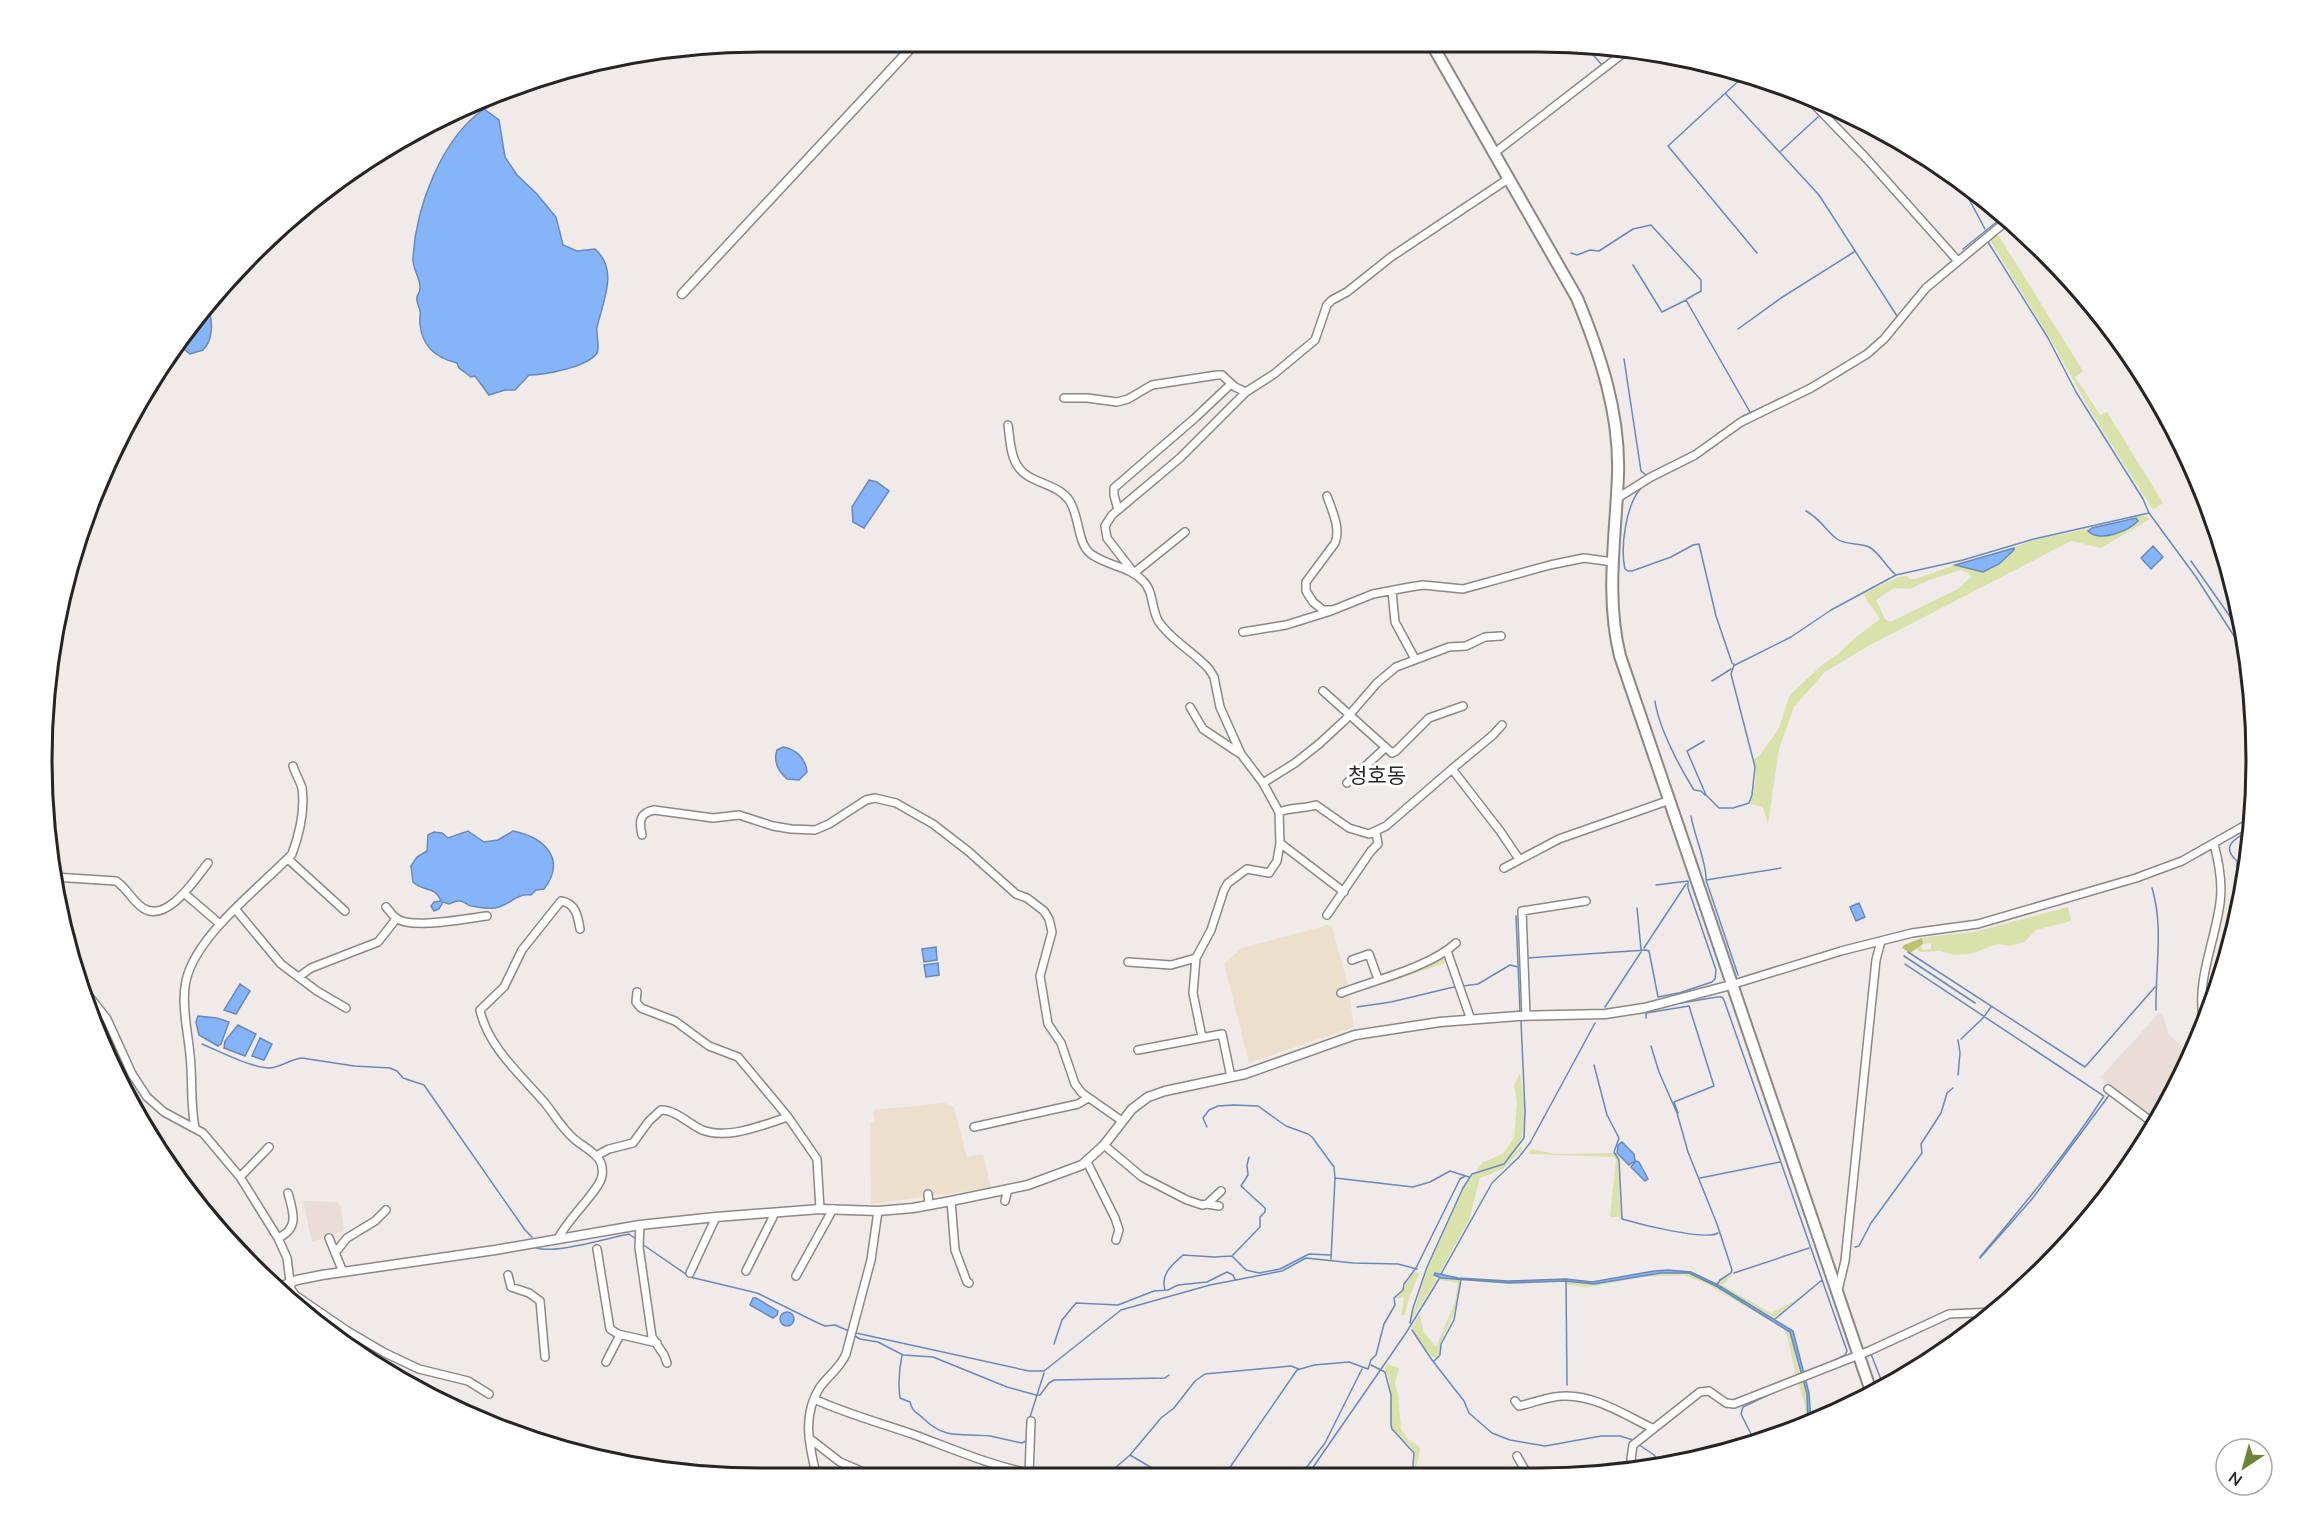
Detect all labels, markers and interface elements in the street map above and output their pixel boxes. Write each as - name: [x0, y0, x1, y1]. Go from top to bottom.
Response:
- district label: 청호동: [1348, 762, 1406, 790]
- north arrow: [2214, 1437, 2274, 1497]
- text: N: [2224, 1466, 2247, 1491]

